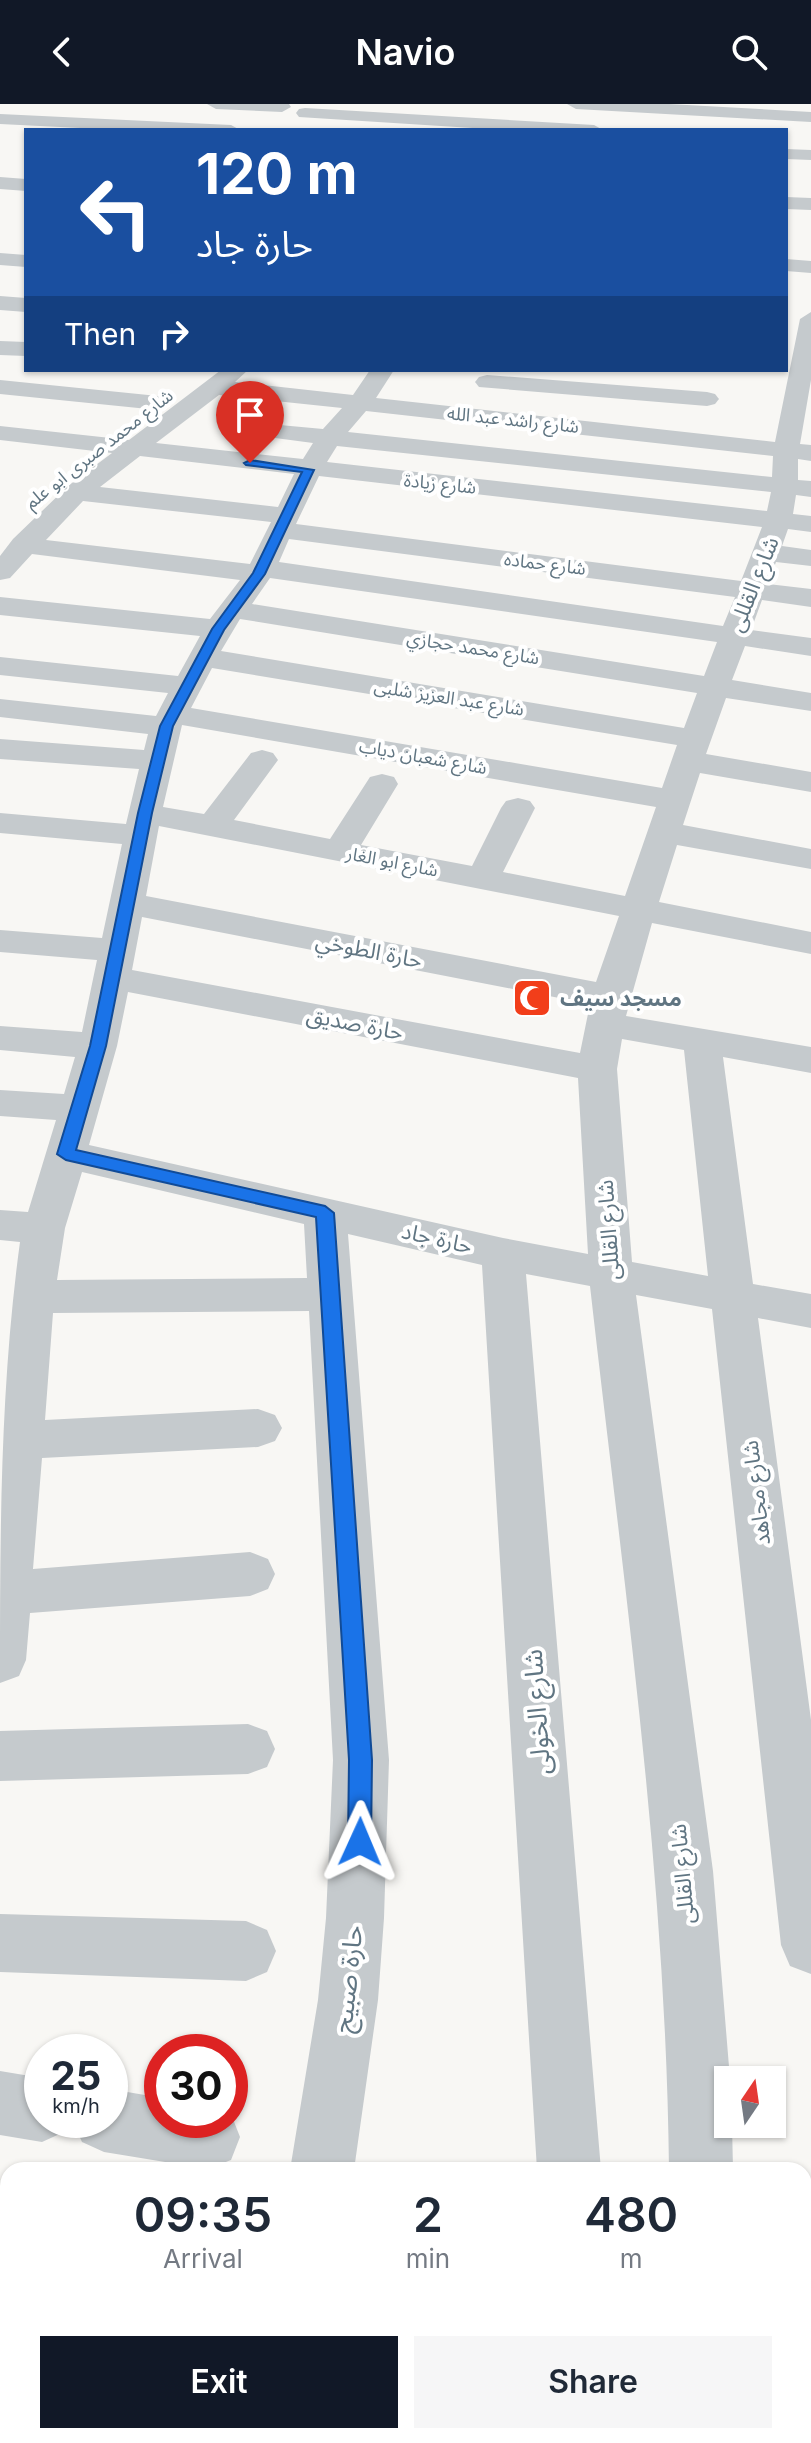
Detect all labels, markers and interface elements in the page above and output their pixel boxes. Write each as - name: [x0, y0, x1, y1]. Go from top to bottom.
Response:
- icon: back: [40, 30, 84, 74]
- text: Navio: [356, 30, 455, 74]
- icon: search: [727, 30, 771, 74]
- text: 120 m: [196, 140, 358, 208]
- icon: left: [64, 160, 168, 264]
- text: حارة جاد: [196, 222, 313, 266]
- icon: right: [152, 312, 196, 356]
- text: Then: [64, 316, 136, 352]
- pin: [216, 381, 284, 463]
- street label: شارع محمد صبرى ابو علم: [21, 384, 179, 516]
- icon: arrive: [228, 393, 272, 437]
- street label: شارع راشد عبد الله: [446, 402, 580, 441]
- street label: شارع زيادة: [402, 469, 477, 502]
- street label: شارع القللى: [722, 533, 788, 637]
- street label: شارع حماده: [502, 548, 587, 583]
- street label: شارع محمد حجازي: [405, 627, 541, 672]
- street label: شارع عبد العزيز شلبى: [372, 675, 526, 724]
- street label: شارع شعبان دياب: [357, 735, 489, 782]
- street label: شارع ابو الغار: [343, 842, 440, 885]
- street label: حارة الطوخي: [313, 927, 424, 977]
- mosque icon: مسجد سيف: [511, 977, 553, 1019]
- place label: مسجد سيف: [560, 985, 682, 1011]
- street label: حارة صديق: [304, 1001, 405, 1046]
- street label: شارع القللى: [592, 1179, 628, 1281]
- street label: حارة جاد: [399, 1217, 475, 1260]
- street label: شارع مجاهد: [737, 1439, 779, 1547]
- street label: شارع الخولى: [517, 1648, 560, 1776]
- position arrow: [318, 1800, 402, 1884]
- street label: شارع القللى: [665, 1823, 703, 1925]
- street label: حارة صبيح: [326, 1924, 374, 2035]
- speed limit sign: 30: [144, 2034, 248, 2138]
- text: 25: [51, 2051, 101, 2100]
- north arrow: [714, 2066, 786, 2138]
- map controls: [714, 2066, 786, 2138]
- text: km/h: [52, 2094, 100, 2118]
- text: 09:35: [134, 2185, 272, 2244]
- text: 2: [413, 2185, 443, 2244]
- text: 480: [584, 2185, 678, 2244]
- text: Arrival: [163, 2243, 243, 2274]
- text: min: [406, 2243, 450, 2274]
- text: m: [620, 2243, 642, 2274]
- button: Exit: [40, 2336, 398, 2428]
- button: Share: [414, 2336, 772, 2428]

